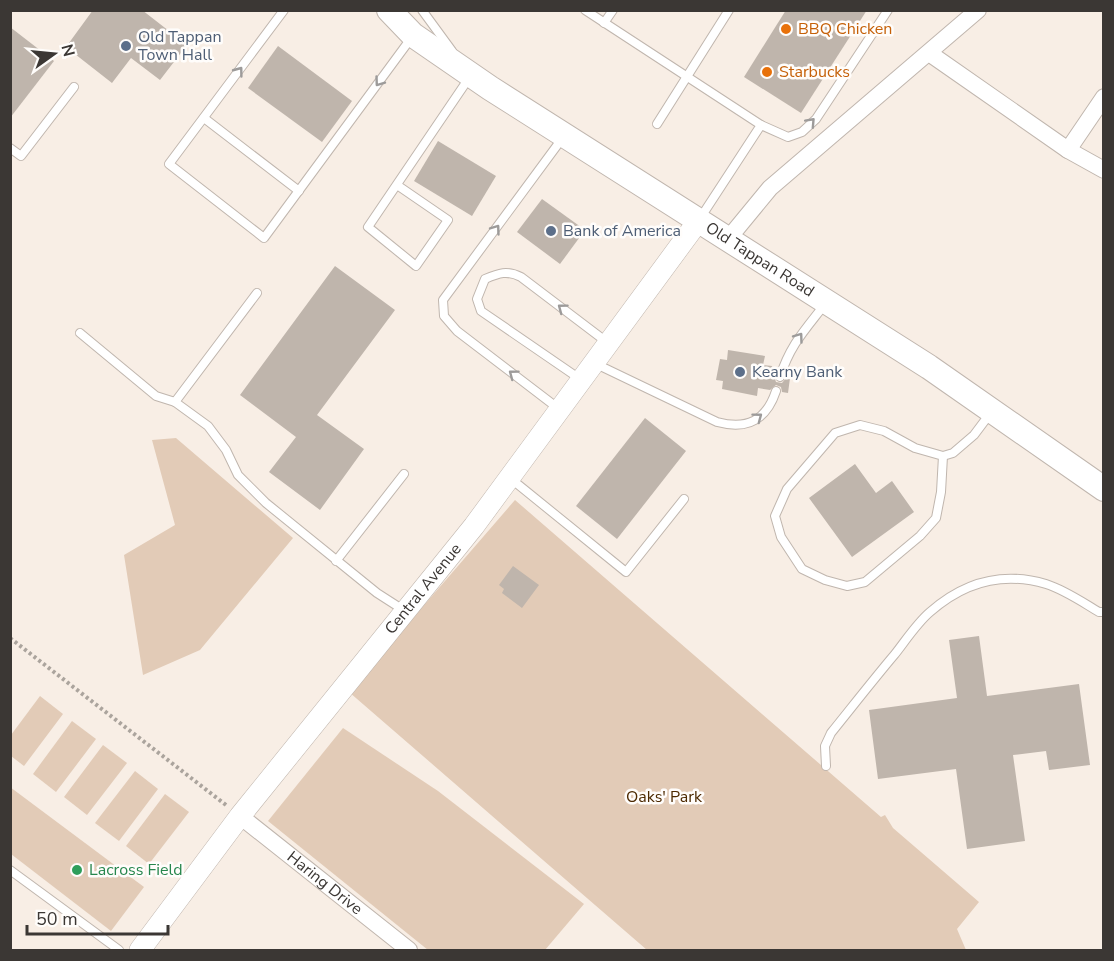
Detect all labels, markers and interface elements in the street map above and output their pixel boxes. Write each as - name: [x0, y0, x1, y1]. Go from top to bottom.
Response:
- place label: BBQ Chicken: [798, 18, 892, 40]
- marker: BBQ Chicken: [779, 22, 793, 36]
- north arrow: [24, 24, 84, 84]
- place label: Old Tappan Town Hall: [138, 26, 221, 66]
- marker: Old Tappan Town Hall: [119, 39, 133, 53]
- text: N: [55, 42, 80, 59]
- place label: Starbucks: [779, 61, 850, 83]
- marker: Starbucks: [760, 65, 774, 79]
- one-way arrow: [231, 67, 242, 78]
- one-way arrow: [375, 75, 386, 86]
- one-way arrow: [804, 118, 815, 129]
- street label: Old Tappan Road: [701, 217, 819, 302]
- place label: Bank of America: [563, 220, 681, 242]
- one-way arrow: [489, 224, 500, 235]
- marker: Bank of America: [544, 224, 558, 238]
- one-way arrow: [557, 304, 568, 315]
- one-way arrow: [792, 333, 803, 344]
- place label: Kearny Bank: [752, 361, 843, 383]
- marker: Kearny Bank: [733, 365, 747, 379]
- one-way arrow: [509, 370, 520, 381]
- one-way arrow: [751, 413, 762, 424]
- street label: Central Avenue: [380, 539, 467, 639]
- park label: Oaks' Park: [626, 786, 703, 808]
- street label: Haring Drive: [282, 846, 367, 920]
- place label: Lacross Field: [89, 859, 183, 881]
- marker: Lacross Field: [70, 863, 84, 877]
- scale bar: [27, 898, 168, 936]
- text: 50 m: [36, 907, 78, 931]

